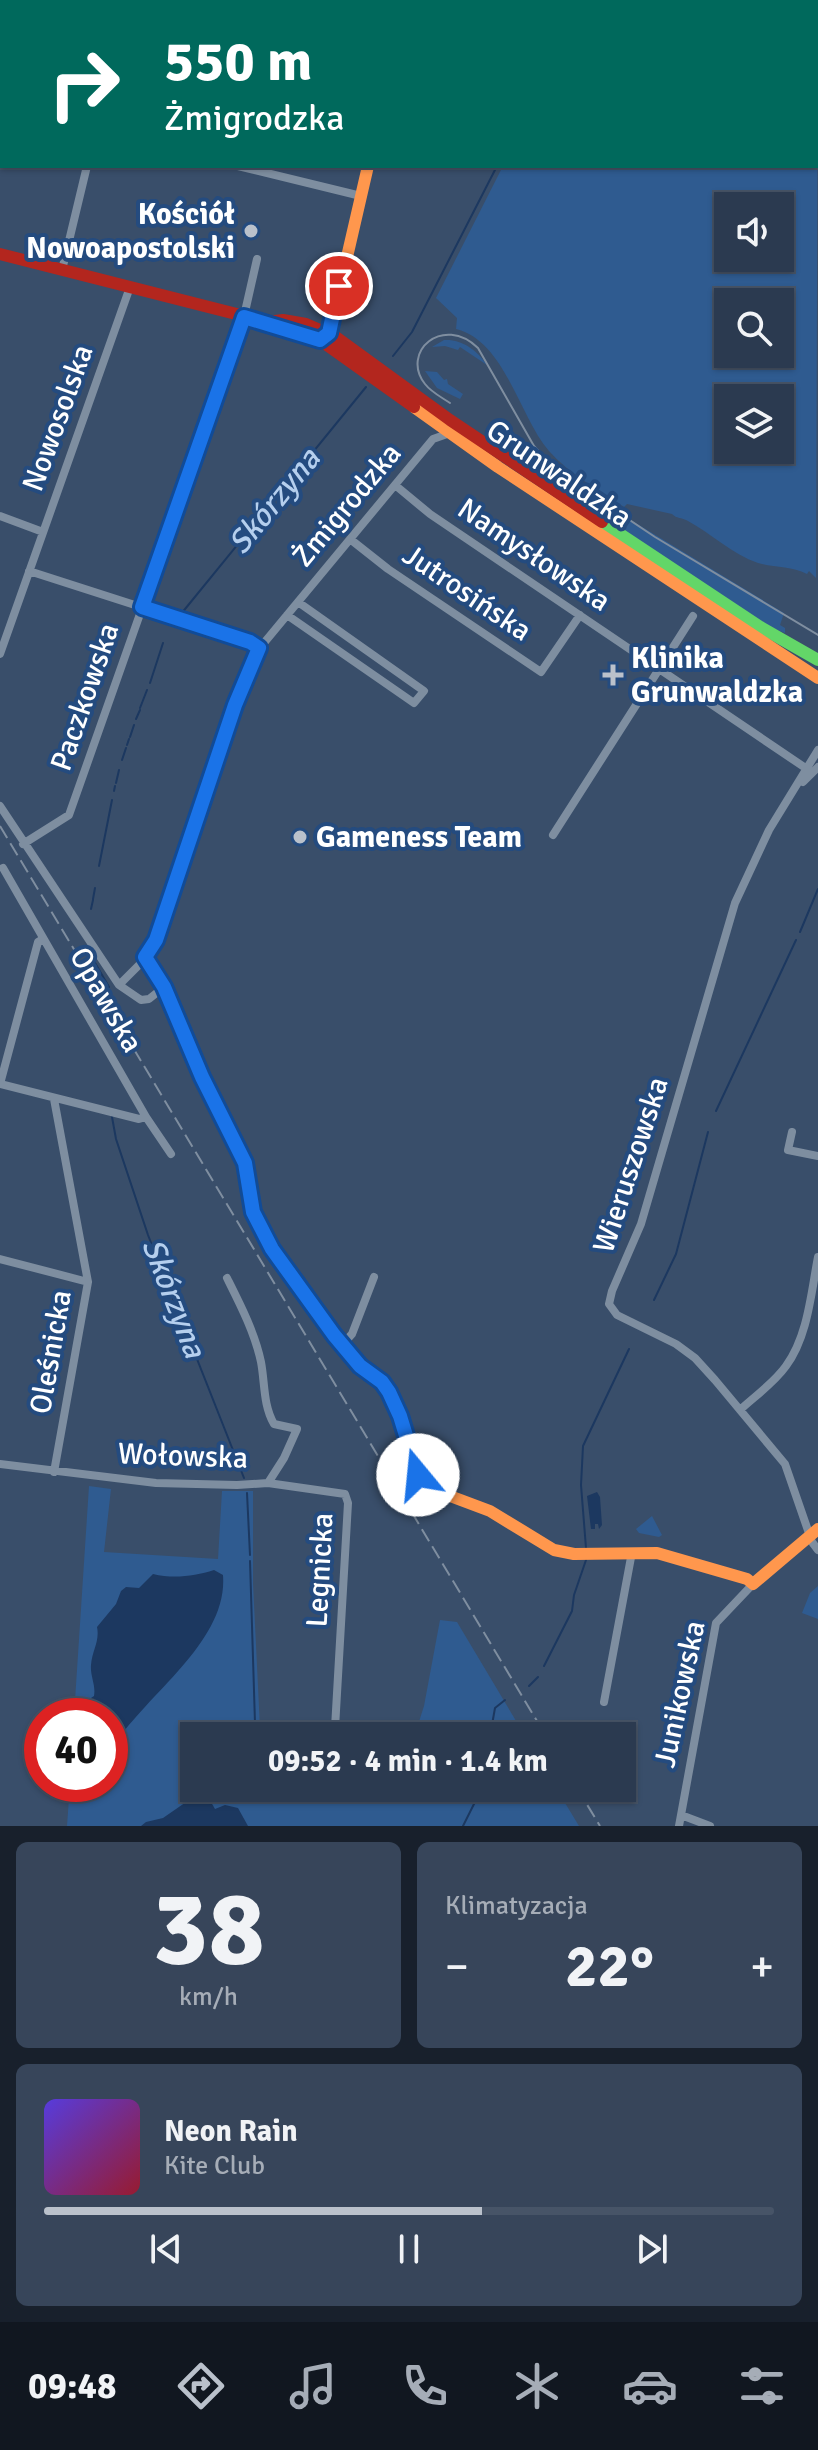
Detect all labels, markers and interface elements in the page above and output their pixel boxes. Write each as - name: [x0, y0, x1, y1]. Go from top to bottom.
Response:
- text: 550 m: [164, 27, 312, 96]
- icon: right: [32, 32, 136, 136]
- text: Żmigrodzka: [164, 96, 344, 141]
- map controls: [714, 192, 794, 464]
- button: sound: [714, 192, 794, 272]
- place label: Kościół Nowoapostolski: [26, 196, 235, 267]
- marker: Kościół Nowoapostolski: [242, 222, 260, 240]
- pin: [305, 252, 373, 320]
- icon: arrive: [317, 264, 361, 308]
- button: search: [714, 288, 794, 368]
- street label: Nowosolska: [14, 340, 102, 496]
- button: layers: [714, 384, 794, 464]
- street label: Grunwaldzka: [479, 412, 639, 536]
- street label: Żmigrodzka: [284, 436, 410, 574]
- water label: Skórzyna: [220, 440, 329, 562]
- street label: Namysłowska: [450, 490, 618, 620]
- street label: Jutrosińska: [396, 536, 538, 650]
- street label: Paczkowska: [42, 618, 128, 776]
- place label: Klinika Grunwaldzka: [631, 640, 803, 711]
- marker: Klinika Grunwaldzka: [602, 664, 624, 686]
- place label: Gameness Team: [316, 819, 522, 856]
- marker: Gameness Team: [291, 828, 309, 846]
- street label: Opawska: [61, 941, 151, 1059]
- street label: Wieruszowska: [585, 1072, 677, 1258]
- water label: Skórzyna: [133, 1233, 215, 1364]
- street label: Oleśnicka: [22, 1287, 80, 1417]
- position arrow: [376, 1433, 460, 1517]
- street label: Wołowska: [117, 1435, 249, 1477]
- street label: Legnicka: [299, 1512, 341, 1628]
- street label: Junikowska: [646, 1617, 714, 1771]
- speed limit sign: 40: [24, 1698, 128, 1802]
- text: 09:52 · 4 min · 1.4 km: [268, 1743, 548, 1780]
- text: 38: [152, 1865, 265, 1993]
- text: Klimatyzacja: [445, 1890, 588, 1922]
- text: 22°: [565, 1930, 654, 2004]
- text: −: [445, 1940, 469, 1994]
- text: +: [750, 1940, 774, 1994]
- text: km/h: [179, 1981, 238, 2013]
- text: Neon Rain: [164, 2113, 298, 2150]
- text: Kite Club: [164, 2150, 265, 2182]
- icon: previous: [144, 2227, 188, 2271]
- icon: pause: [387, 2227, 431, 2271]
- icon: next: [630, 2227, 674, 2271]
- icon: directions: [173, 2358, 229, 2414]
- icon: music: [285, 2358, 341, 2414]
- icon: phone: [397, 2358, 453, 2414]
- icon: climate: [509, 2358, 565, 2414]
- icon: car: [622, 2358, 678, 2414]
- icon: filters: [734, 2358, 790, 2414]
- text: 09:48: [28, 2364, 116, 2409]

